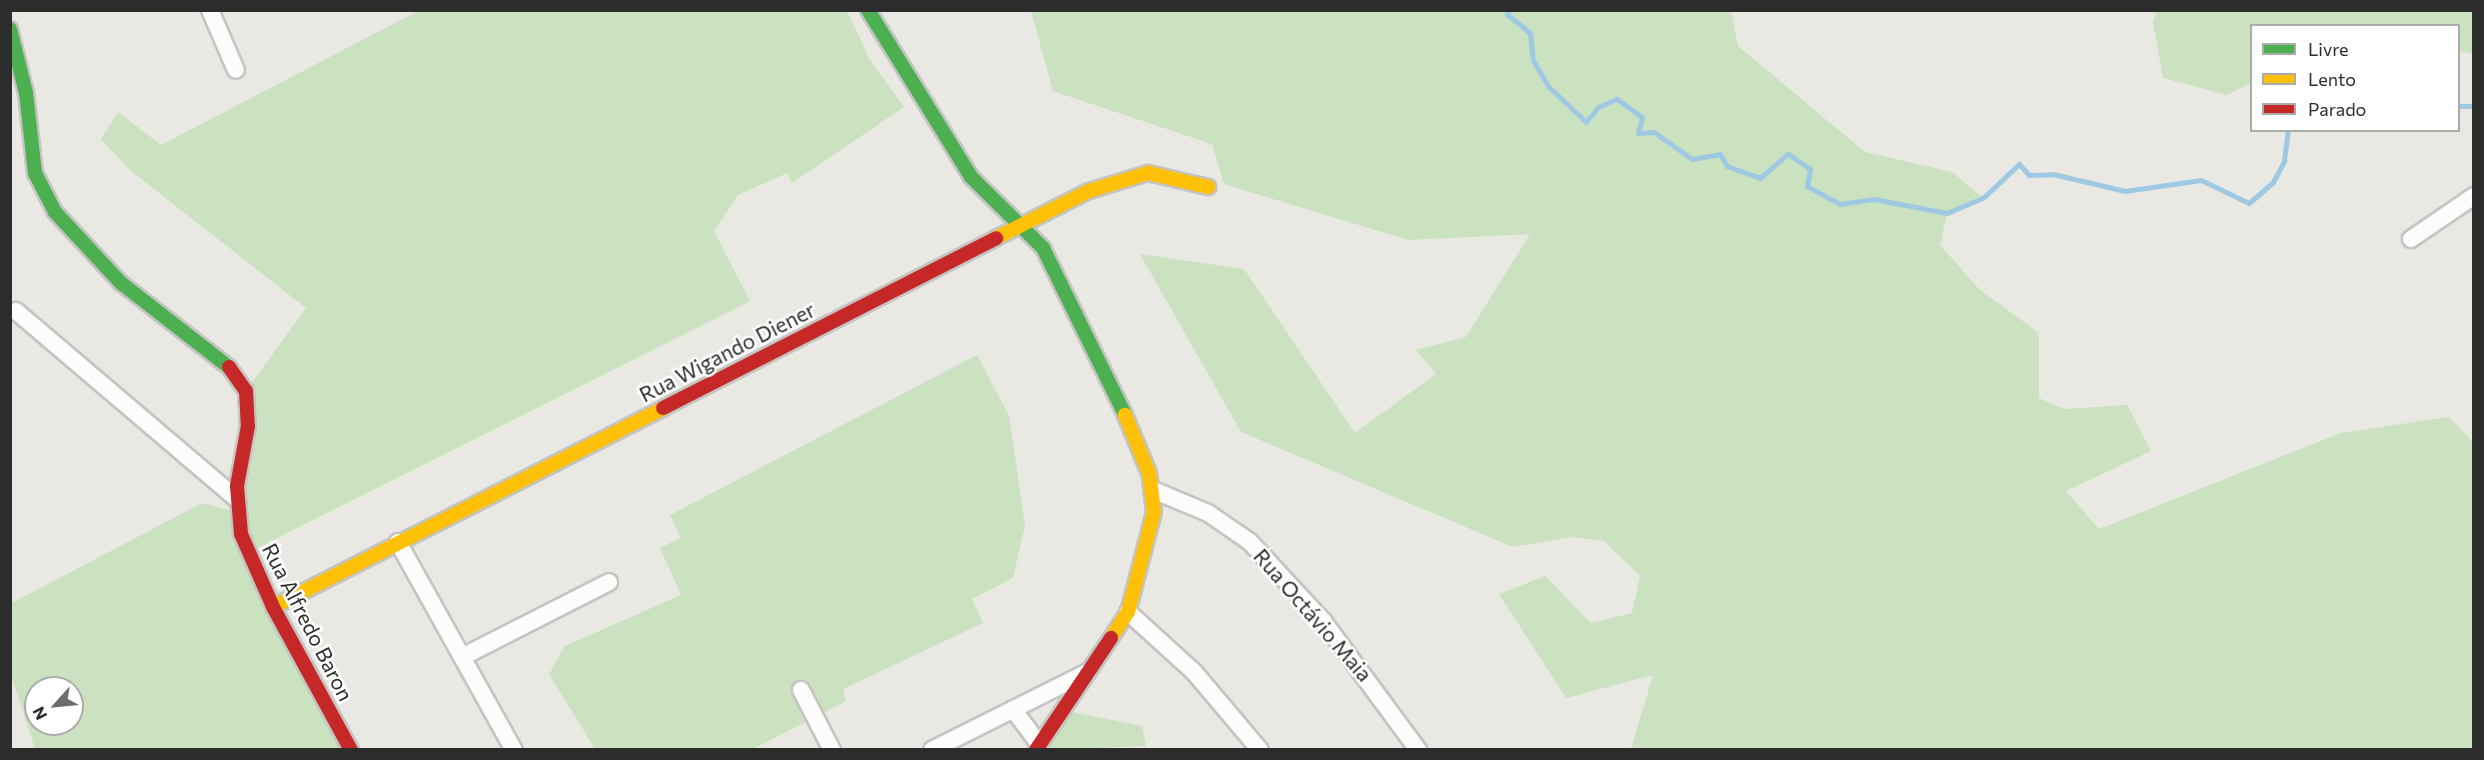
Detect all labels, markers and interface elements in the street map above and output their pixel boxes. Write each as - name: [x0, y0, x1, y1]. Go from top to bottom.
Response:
- legend: [2250, 24, 2460, 132]
- text: Livre: [2308, 38, 2349, 60]
- text: Lento: [2308, 68, 2356, 90]
- text: Parado: [2308, 98, 2366, 120]
- street label: Rua Wigando Diener: [635, 297, 819, 407]
- street label: Rua Alfredo Baron: [257, 539, 359, 705]
- street label: Rua Octávio Maia: [1249, 544, 1377, 686]
- north arrow: [24, 676, 84, 736]
- text: N: [28, 704, 50, 723]

